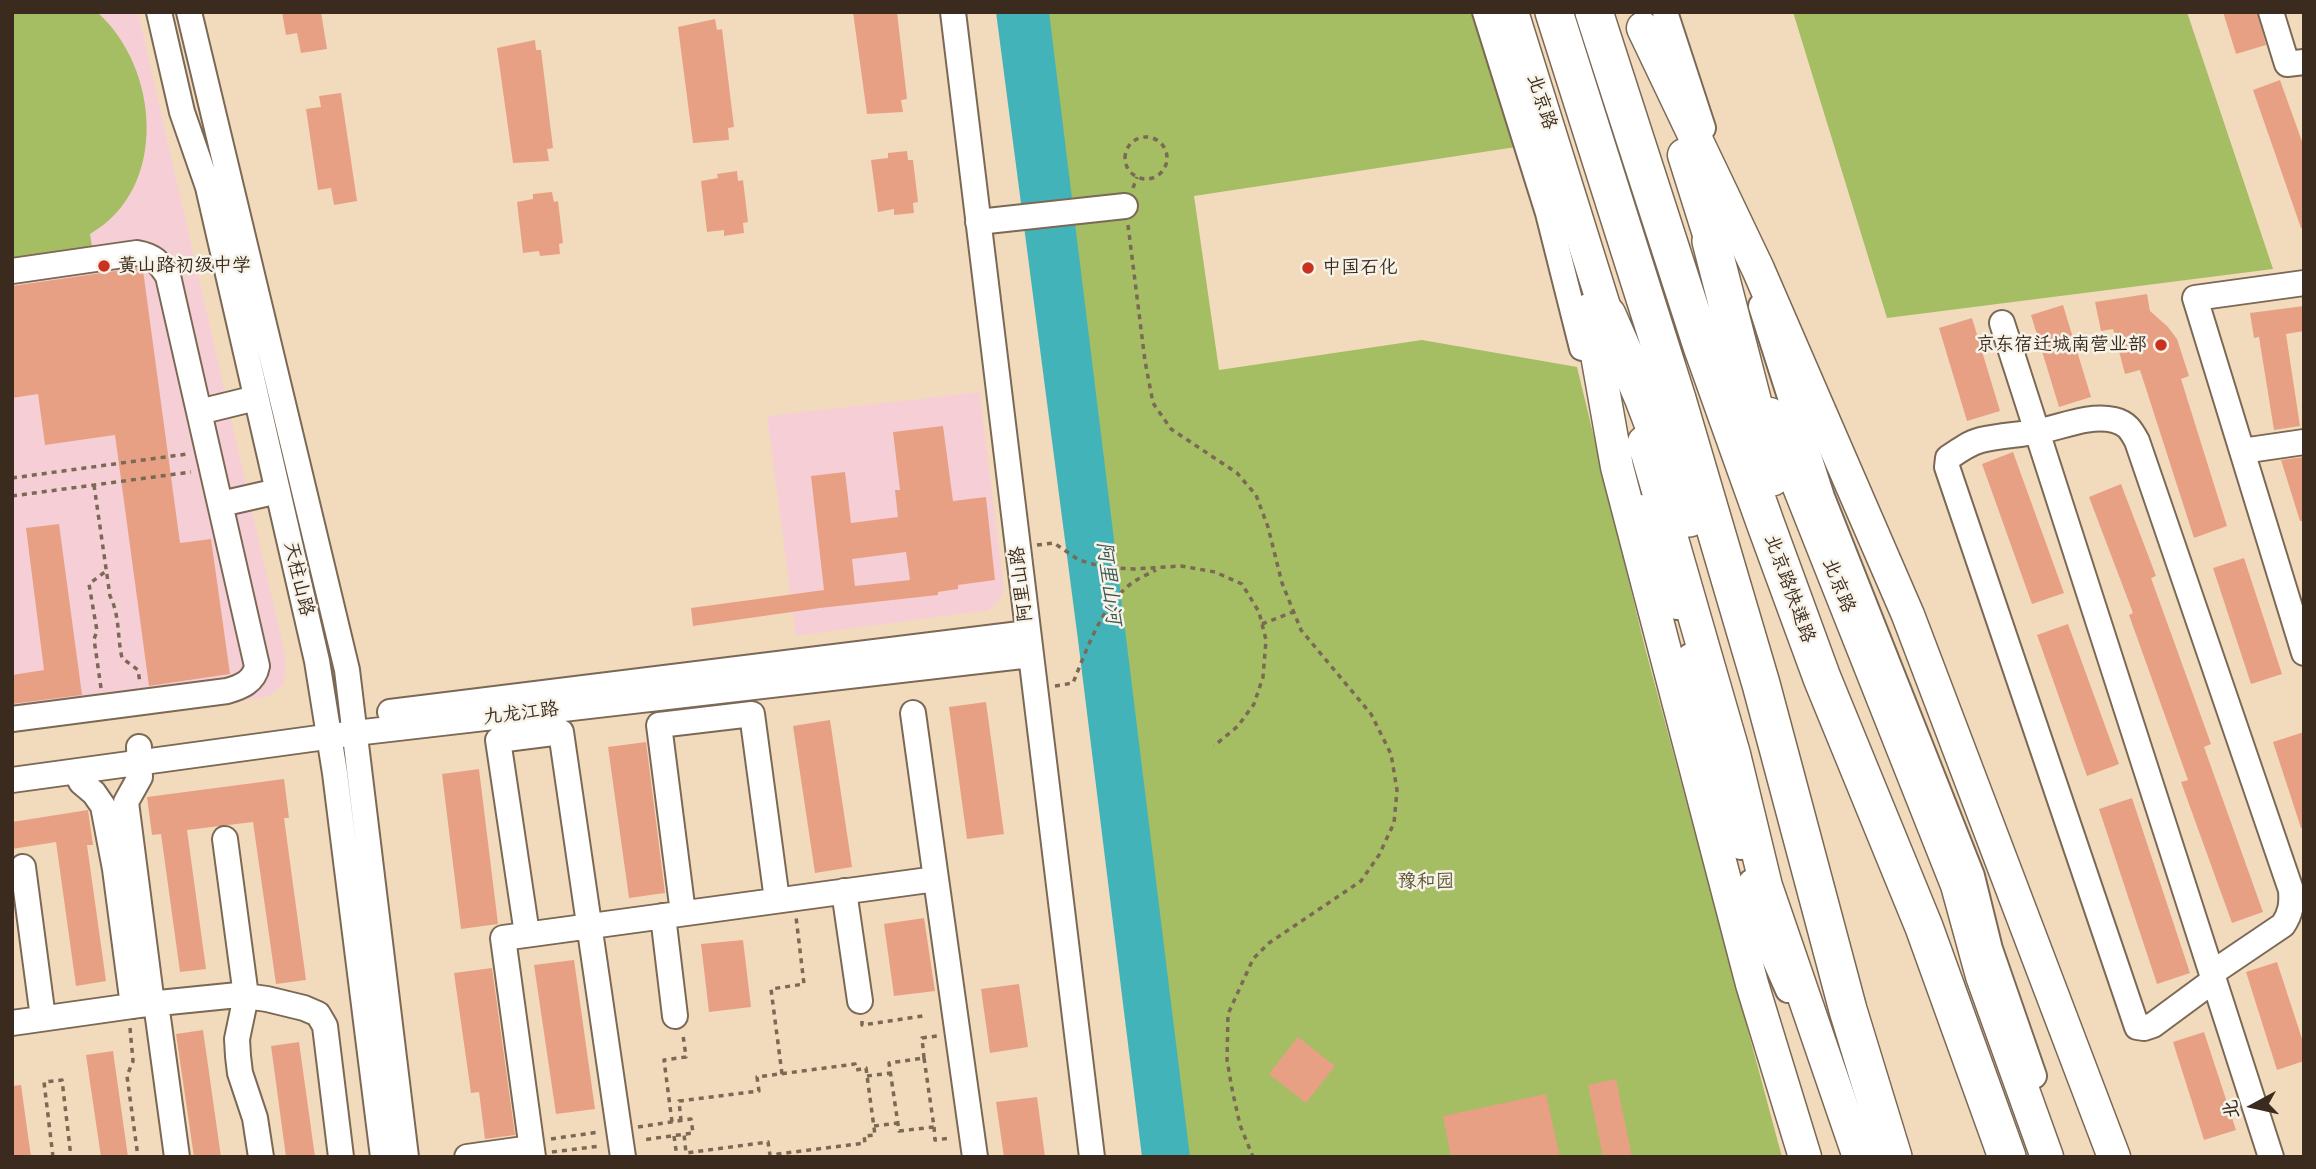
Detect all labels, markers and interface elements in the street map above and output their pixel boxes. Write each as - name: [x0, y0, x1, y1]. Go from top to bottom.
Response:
- street label: 北京路: [1521, 71, 1561, 133]
- place label: 黄山路初级中学: [118, 255, 251, 277]
- place label: 中国石化: [1322, 257, 1398, 279]
- marker: 黄山路初级中学: [96, 258, 112, 274]
- marker: 中国石化: [1300, 260, 1316, 276]
- place label: 京东宿迁城南营业部: [1976, 334, 2147, 356]
- marker: 京东宿迁城南营业部: [2153, 337, 2169, 353]
- street label: 北京路快速路: [1759, 532, 1819, 646]
- street label: 天柱山路: [278, 539, 318, 619]
- water label: 阿里山河: [1090, 540, 1126, 626]
- street label: 阿里山路: [1006, 545, 1038, 623]
- street label: 北京路: [1817, 555, 1859, 617]
- street label: 九龙江路: [482, 698, 560, 730]
- park label: 豫和园: [1398, 871, 1454, 893]
- north arrow: [2218, 1071, 2288, 1141]
- text: 北: [2219, 1098, 2244, 1120]

